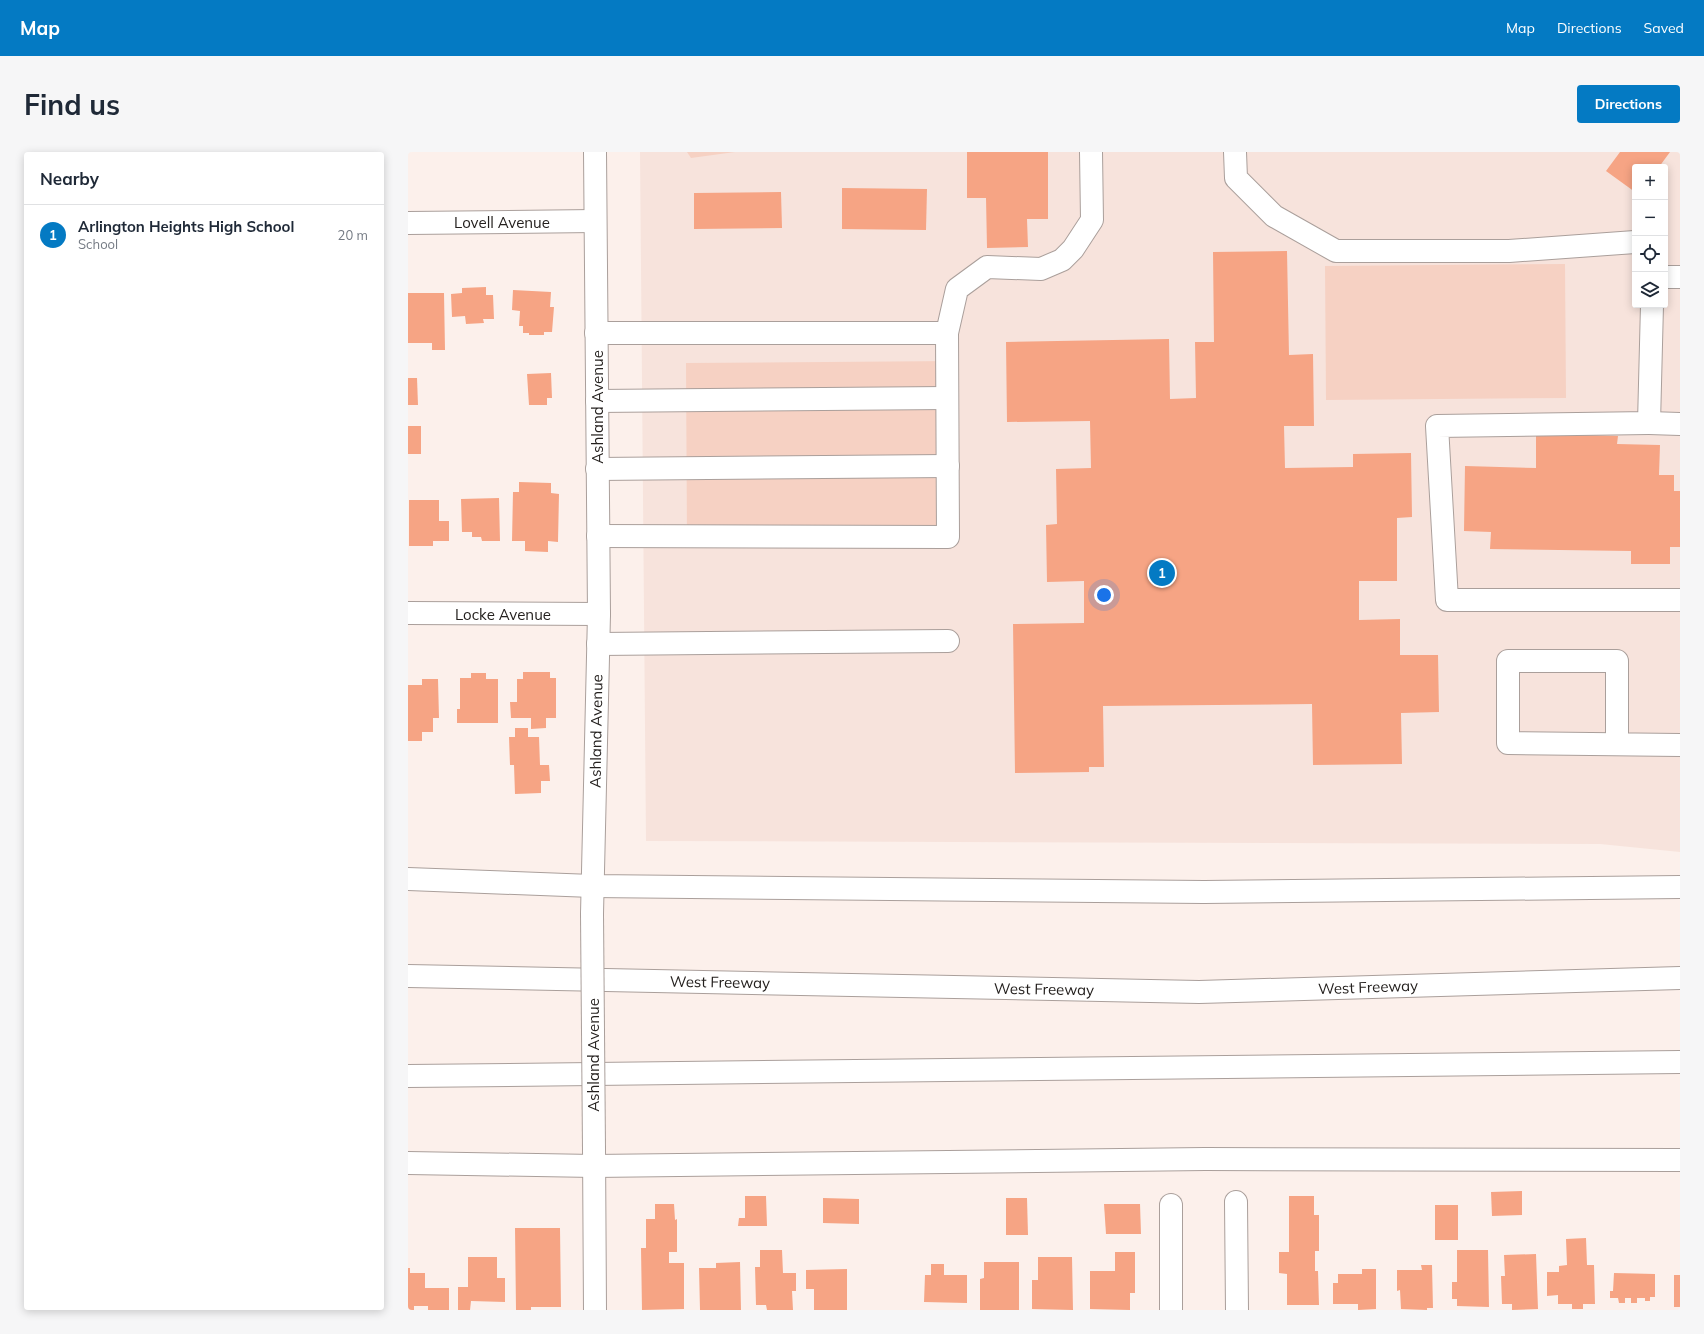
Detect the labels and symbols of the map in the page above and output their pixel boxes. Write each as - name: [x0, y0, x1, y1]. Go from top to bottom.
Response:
- street label: Lovell Avenue: [454, 213, 550, 232]
- street label: Ashland Avenue: [588, 350, 607, 464]
- pin: 1: [1149, 558, 1175, 588]
- your location: [1094, 585, 1114, 605]
- street label: Locke Avenue: [455, 605, 551, 624]
- street label: Ashland Avenue: [586, 674, 606, 788]
- street label: West Freeway: [670, 972, 770, 992]
- street label: West Freeway: [1318, 976, 1418, 998]
- street label: West Freeway: [994, 979, 1094, 999]
- street label: Ashland Avenue: [584, 998, 603, 1112]

